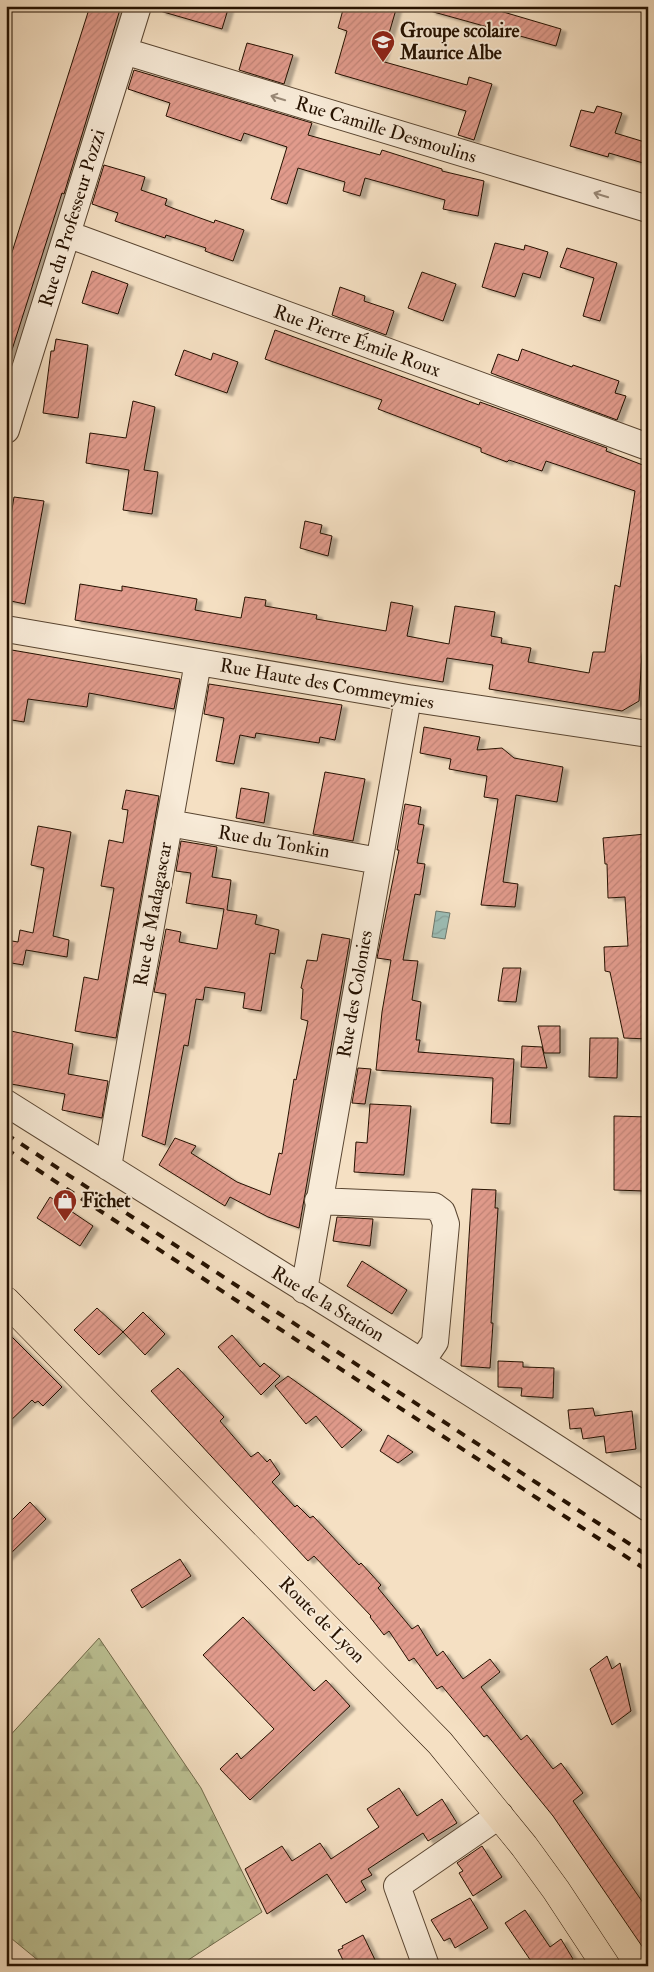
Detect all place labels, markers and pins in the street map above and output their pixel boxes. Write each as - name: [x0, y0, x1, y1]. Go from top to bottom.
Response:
- place label: Groupe scolaire Maurice Albe: [399, 19, 519, 65]
- school or university icon: Groupe scolaire Maurice Albe: [370, 29, 396, 63]
- shop icon: Fichet: [52, 1188, 78, 1222]
- place label: Fichet: [82, 1189, 131, 1213]

